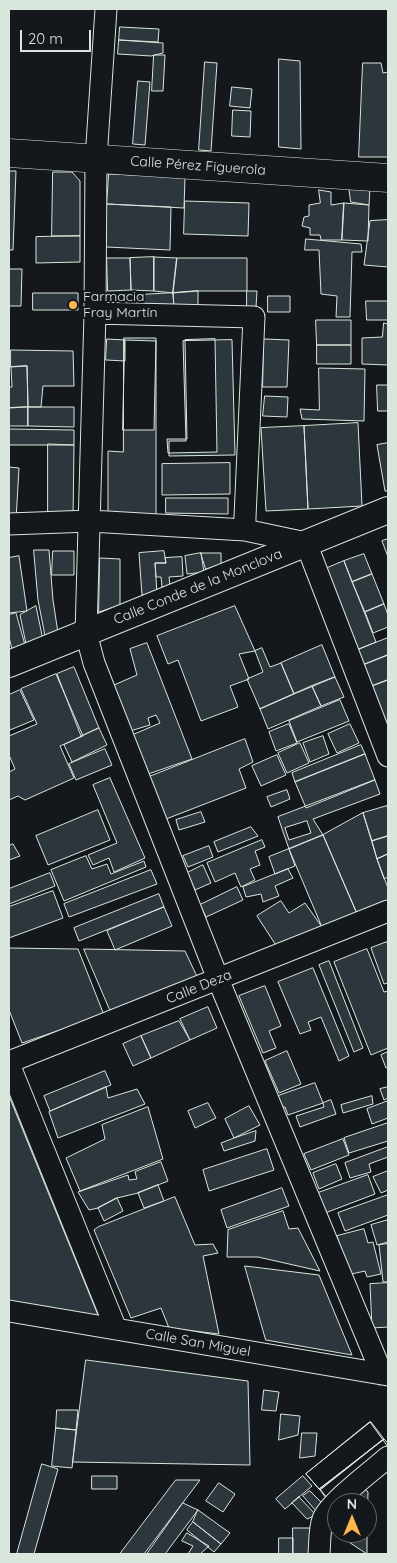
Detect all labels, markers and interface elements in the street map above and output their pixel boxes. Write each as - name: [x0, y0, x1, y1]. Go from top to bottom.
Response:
- scale bar: [22, 20, 94, 52]
- text: 20 m: [28, 29, 63, 48]
- street label: Calle Pérez Figuerola: [130, 153, 266, 179]
- place label: Farmacia Fray Martín: [83, 289, 158, 322]
- marker: Farmacia Fray Martín: [67, 299, 79, 311]
- street label: Calle Conde de la Monclova: [111, 545, 285, 629]
- street label: Calle Deza: [164, 966, 234, 1008]
- street label: Calle San Miguel: [144, 1326, 252, 1360]
- north arrow: [327, 1493, 377, 1543]
- text: N: [347, 1495, 357, 1513]

